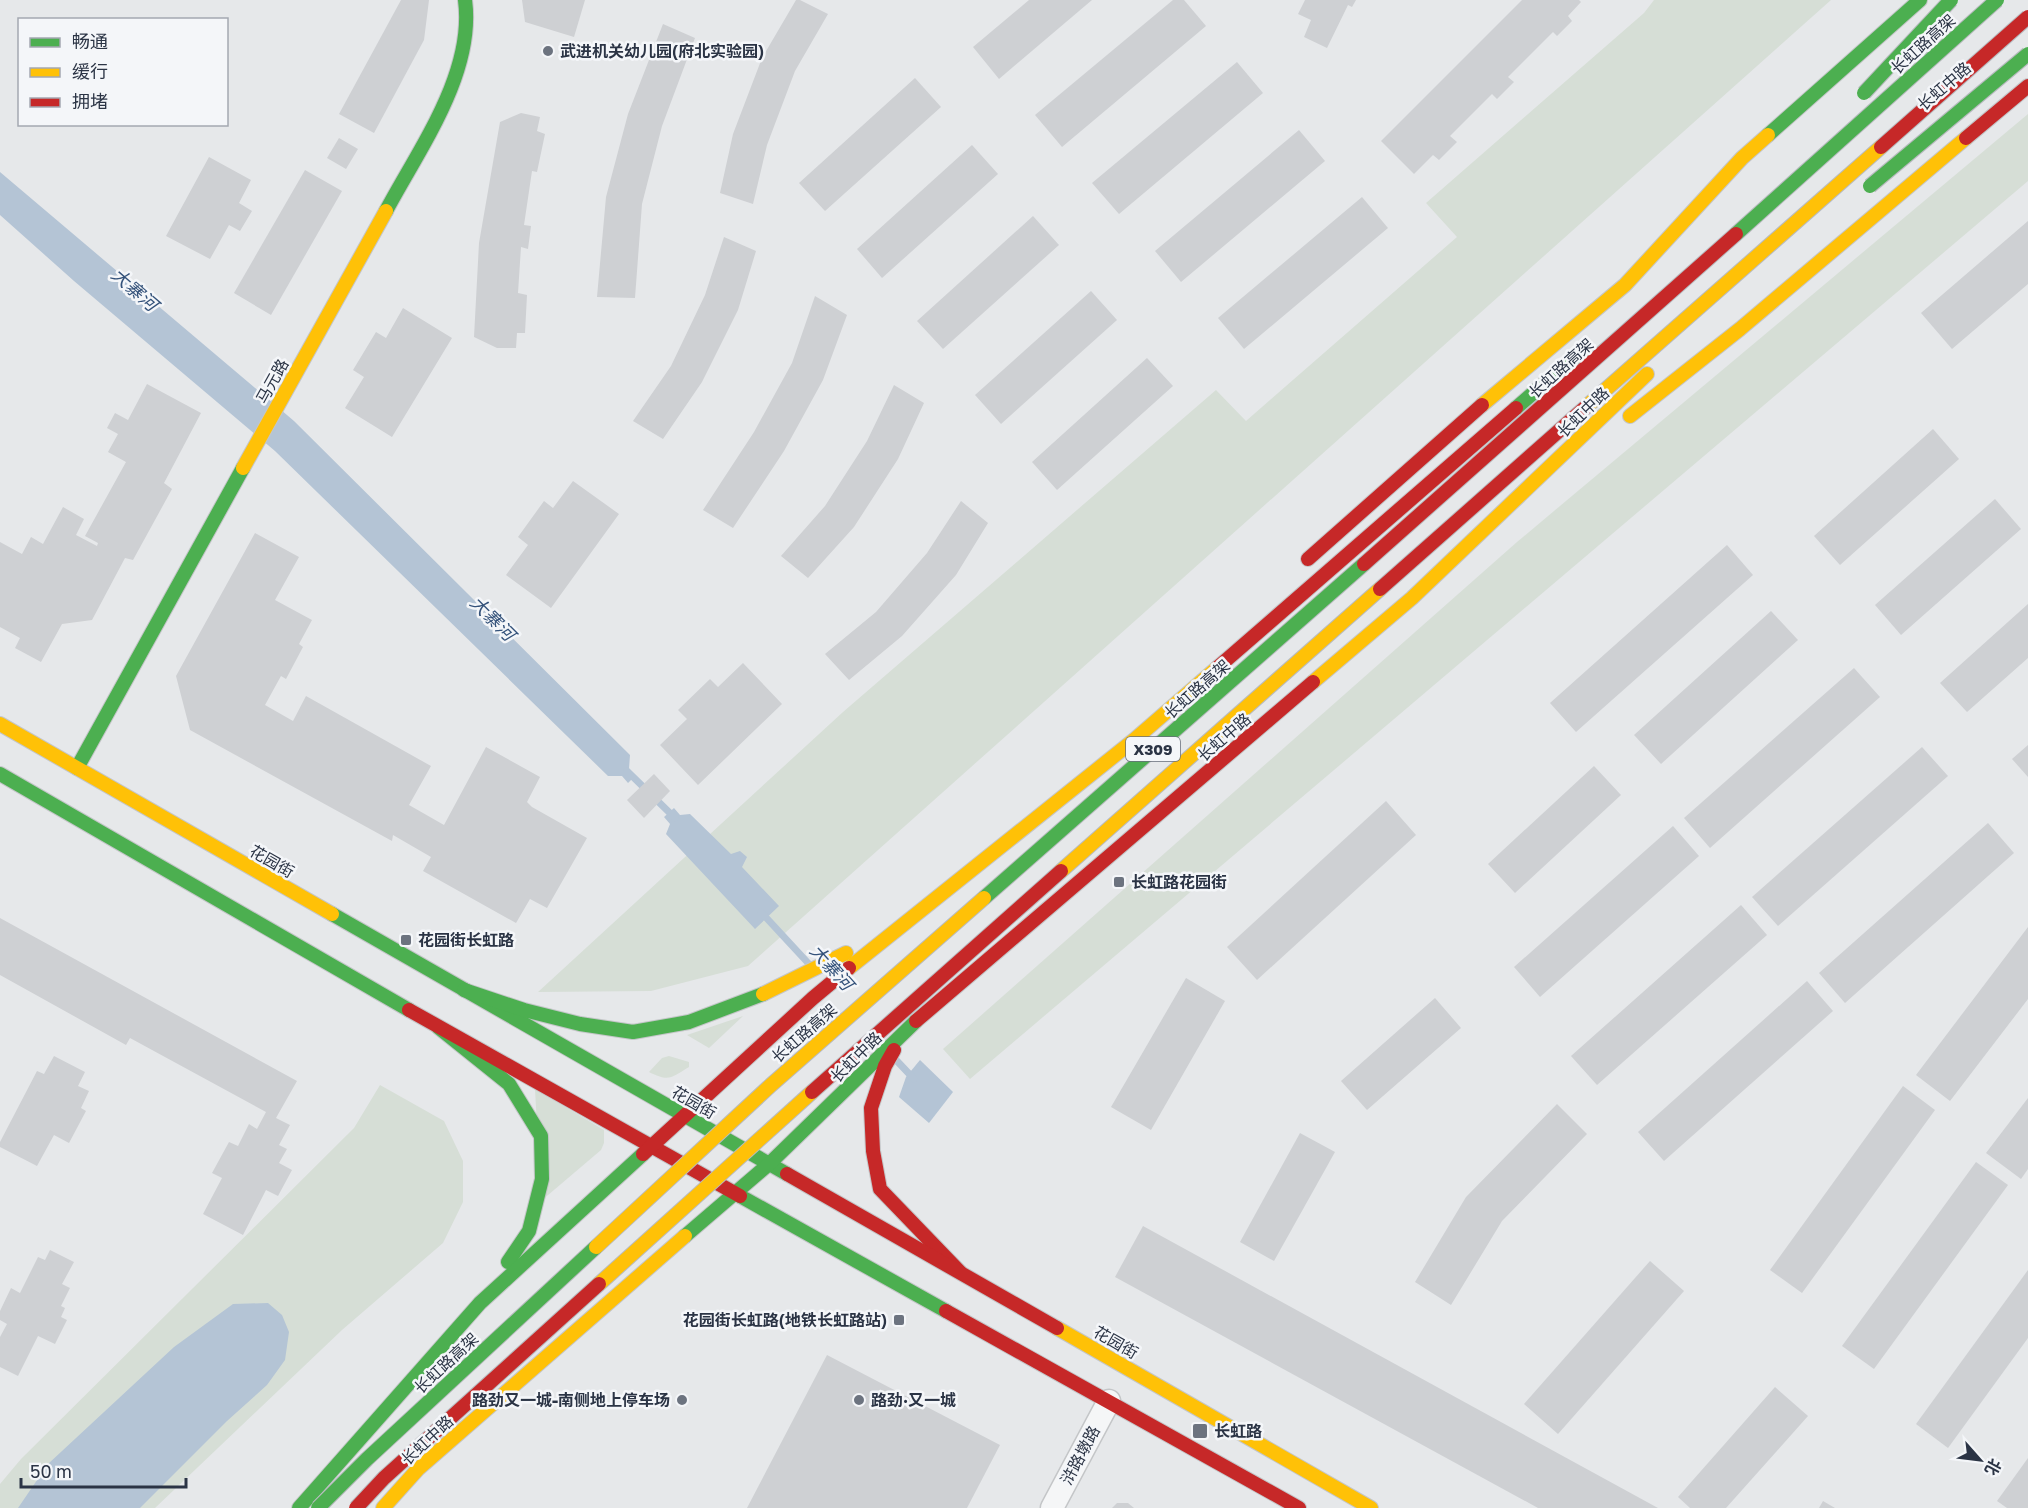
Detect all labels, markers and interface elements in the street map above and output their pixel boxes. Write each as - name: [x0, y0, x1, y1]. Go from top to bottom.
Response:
- street label: 长虹路高架: [1887, 10, 1959, 78]
- legend: [18, 18, 228, 126]
- text: 畅通: [72, 30, 108, 52]
- place label: 武进机关幼儿园(府北实验园): [560, 41, 764, 61]
- marker: 武进机关幼儿园(府北实验园): [541, 44, 555, 58]
- street label: 长虹中路: [1913, 57, 1975, 115]
- text: 缓行: [72, 60, 108, 82]
- text: 拥堵: [72, 90, 108, 112]
- water label: 大寨河: [107, 263, 165, 317]
- street label: 长虹路高架: [1525, 334, 1597, 402]
- street label: 马元路: [252, 355, 292, 407]
- street label: 长虹中路: [1553, 383, 1613, 441]
- water label: 大寨河: [466, 591, 522, 647]
- street label: 长虹路高架: [1160, 655, 1234, 723]
- street label: 长虹中路: [1193, 708, 1255, 766]
- road number: X309: [1126, 737, 1180, 761]
- street label: 花园街: [246, 840, 298, 882]
- place label: 长虹路花园街: [1131, 872, 1227, 892]
- marker: 长虹路花园街: [1112, 875, 1126, 889]
- place label: 花园街长虹路: [418, 930, 514, 950]
- marker: 花园街长虹路: [399, 933, 413, 947]
- water label: 大寨河: [806, 940, 860, 997]
- street label: 长虹路高架: [767, 999, 841, 1067]
- street label: 长虹中路: [826, 1027, 886, 1087]
- street label: 花园街: [668, 1081, 720, 1123]
- place label: 花园街长虹路(地铁长虹路站): [683, 1310, 887, 1330]
- marker: 花园街长虹路(地铁长虹路站): [892, 1313, 906, 1327]
- street label: 花园街: [1090, 1321, 1142, 1363]
- street label: 长虹路高架: [410, 1328, 482, 1398]
- place label: 路劲又一城-南侧地上停车场: [472, 1390, 670, 1410]
- place label: 路劲·又一城: [871, 1390, 956, 1410]
- marker: 路劲又一城-南侧地上停车场: [675, 1393, 689, 1407]
- marker: 路劲·又一城: [852, 1393, 866, 1407]
- street label: 长虹中路: [397, 1411, 457, 1469]
- place label: 长虹路: [1214, 1421, 1262, 1441]
- street label: 浒路墩路: [1056, 1422, 1104, 1488]
- marker: 长虹路: [1191, 1422, 1209, 1440]
- north arrow: [1950, 1430, 2010, 1490]
- scale bar: [21, 1451, 186, 1489]
- text: 北: [1981, 1455, 2006, 1479]
- text: 50 m: [30, 1460, 72, 1482]

